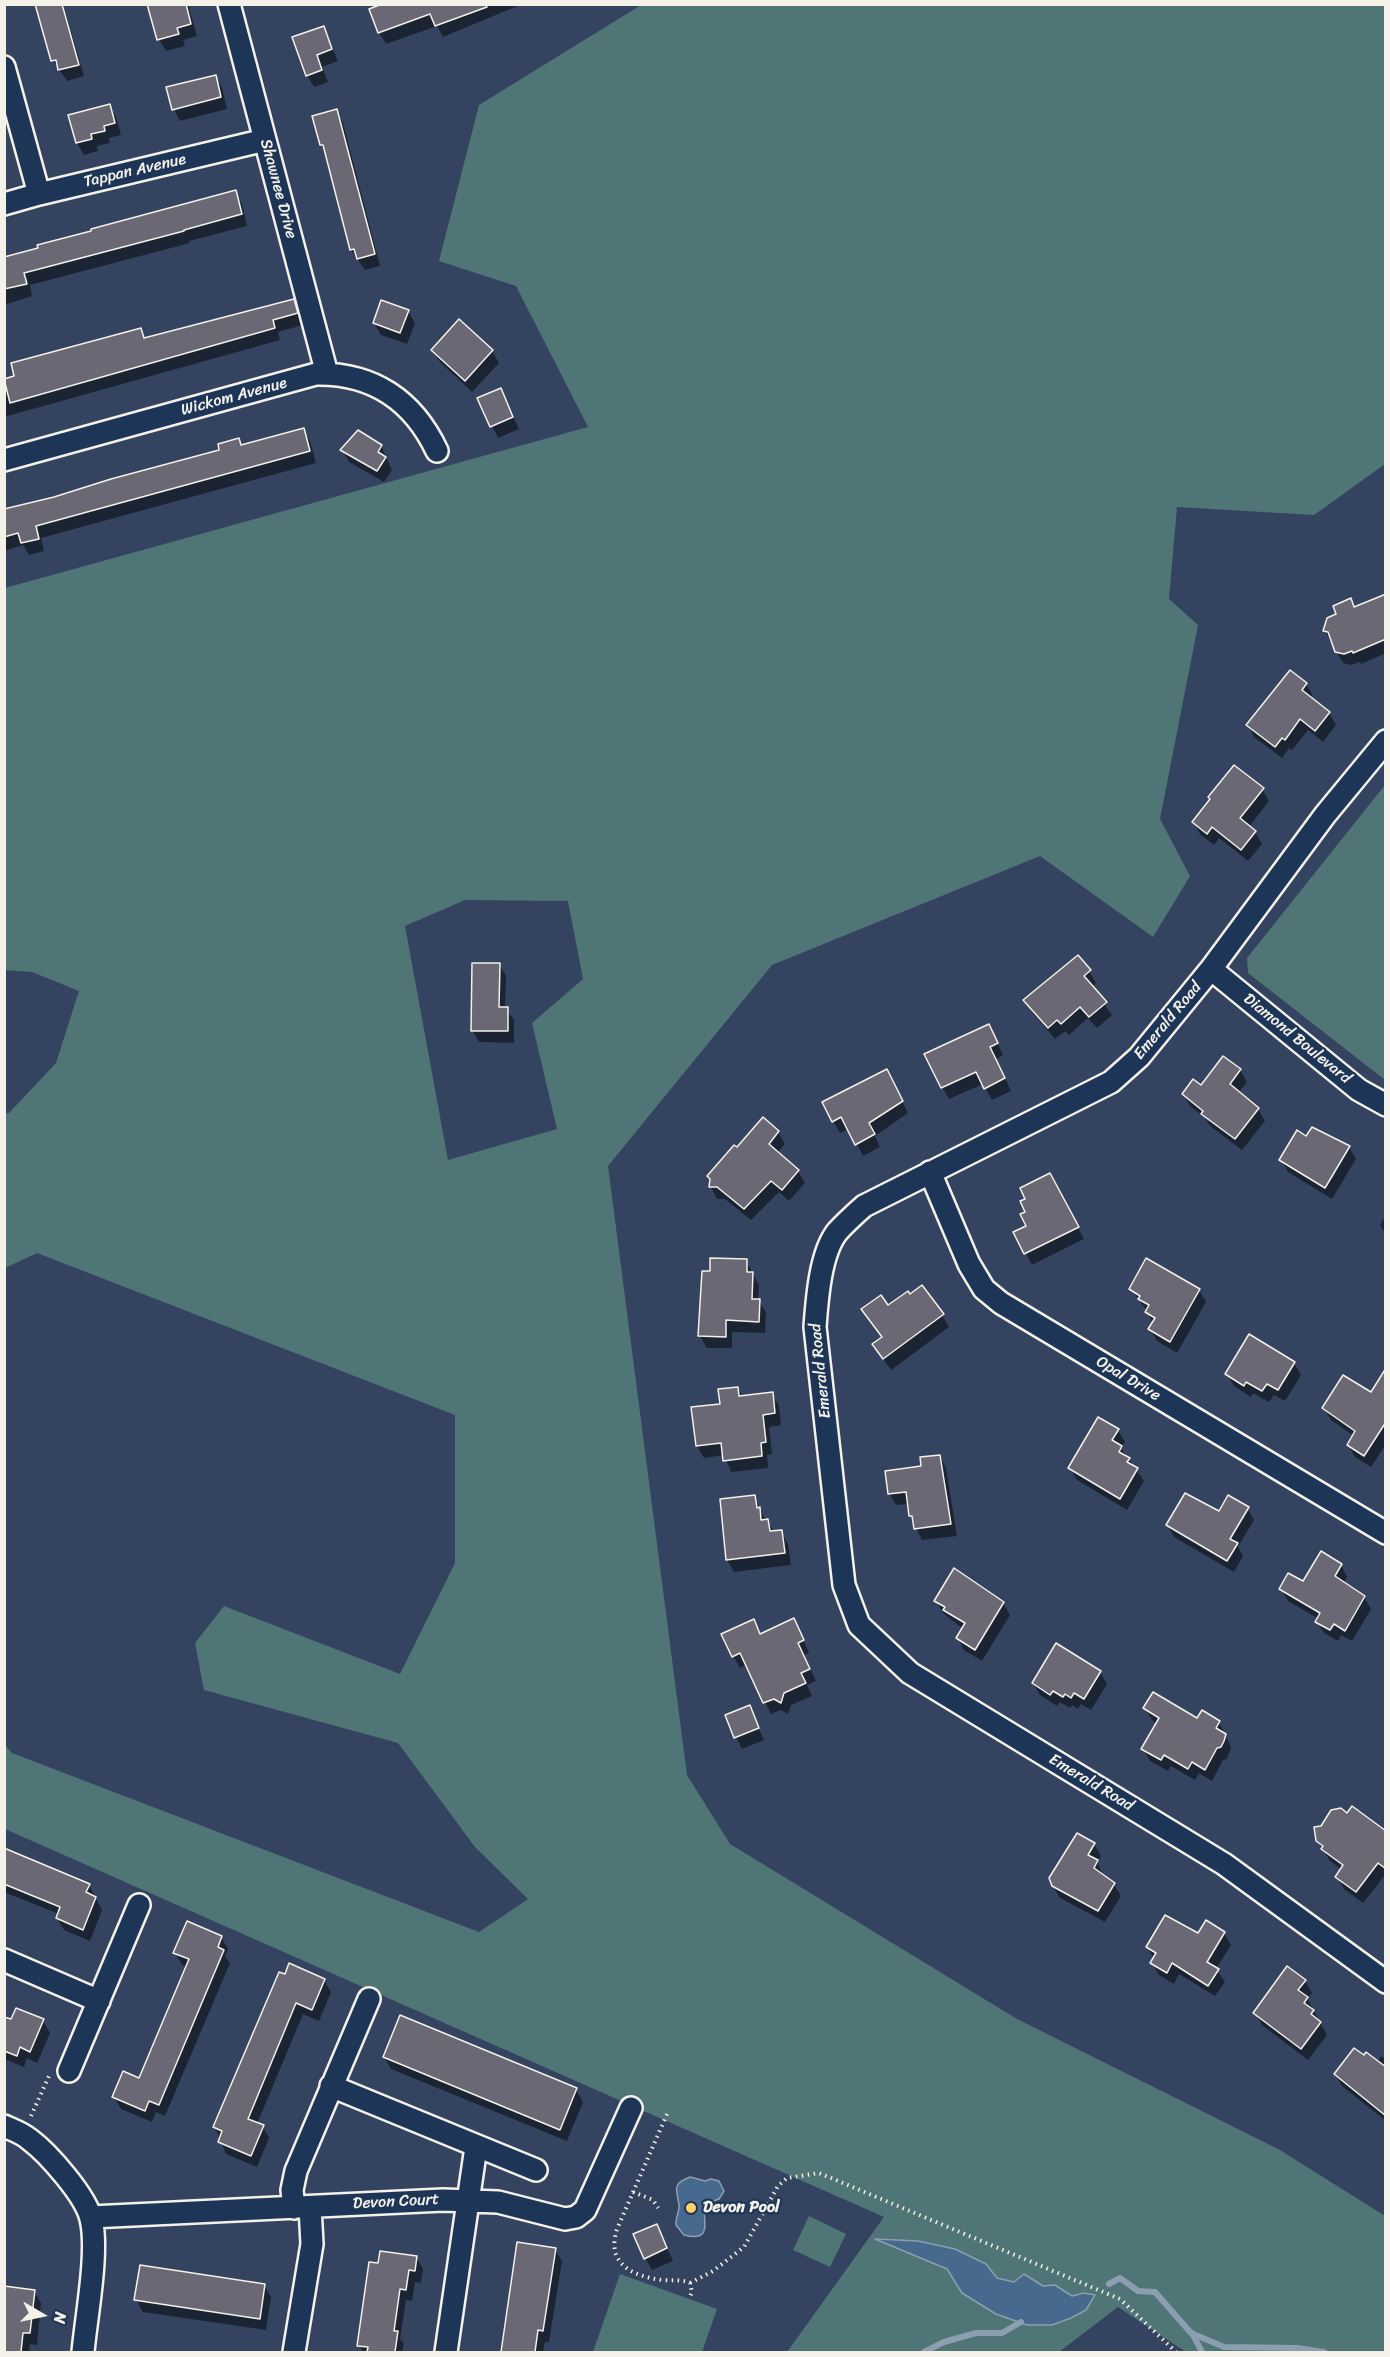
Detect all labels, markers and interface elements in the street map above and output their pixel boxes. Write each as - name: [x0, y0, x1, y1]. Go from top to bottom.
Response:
- street label: Shawnee Drive: [255, 137, 301, 241]
- street label: Tappan Avenue: [82, 150, 188, 192]
- street label: Wickom Avenue: [179, 374, 289, 420]
- street label: Emerald Road: [1130, 978, 1206, 1064]
- street label: Diamond Boulevard: [1239, 990, 1355, 1088]
- street label: Emerald Road: [806, 1323, 836, 1419]
- street label: Opal Drive: [1092, 1352, 1164, 1406]
- street label: Emerald Road: [1045, 1750, 1137, 1816]
- street label: Devon Court: [352, 2190, 440, 2214]
- place label: Devon Pool: [703, 2198, 780, 2218]
- marker: Devon Pool: [684, 2201, 698, 2215]
- north arrow: [12, 2285, 72, 2345]
- text: N: [45, 2310, 75, 2326]

